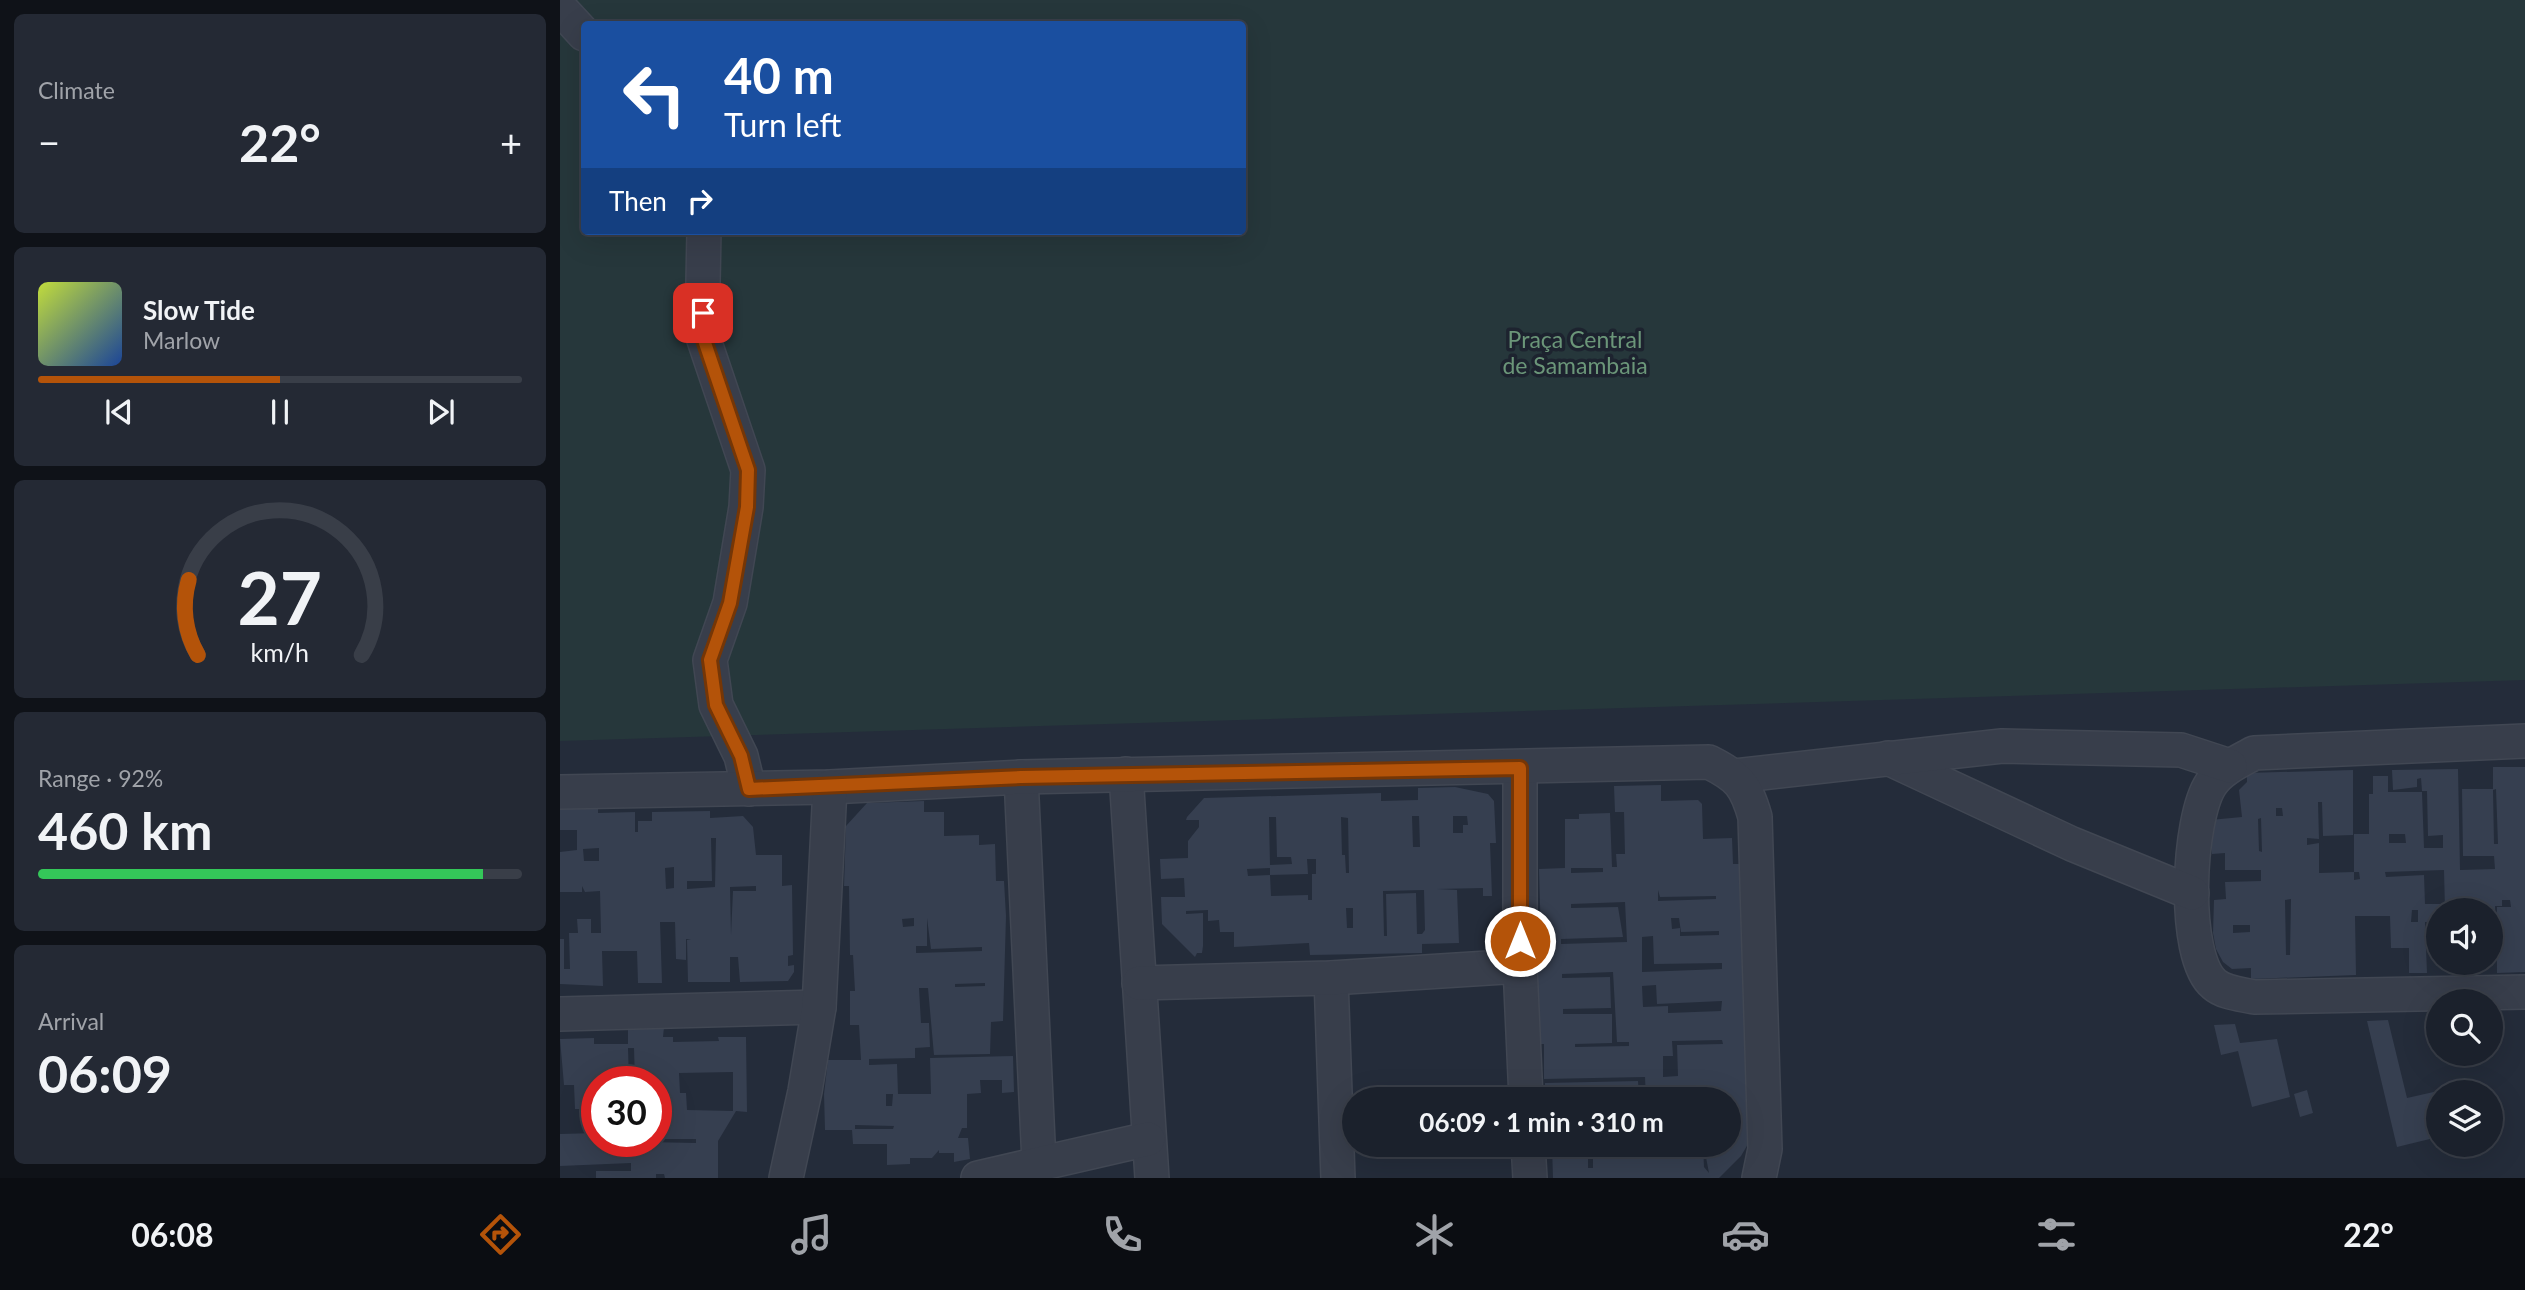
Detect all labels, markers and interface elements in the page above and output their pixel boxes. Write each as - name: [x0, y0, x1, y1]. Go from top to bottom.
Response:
- text: 40 m: [724, 46, 834, 104]
- icon: left: [609, 49, 700, 140]
- text: Climate: [38, 76, 115, 104]
- text: Turn left: [724, 105, 841, 144]
- text: 22°: [239, 111, 321, 173]
- text: −: [38, 119, 60, 165]
- text: +: [500, 119, 522, 165]
- icon: right: [681, 182, 719, 220]
- text: Then: [609, 185, 667, 217]
- pin: [673, 283, 733, 343]
- text: Slow Tide: [143, 294, 255, 326]
- icon: arrive: [684, 294, 722, 332]
- park label: Praça Central de Samambaia: [1502, 325, 1648, 379]
- text: Marlow: [143, 326, 220, 354]
- icon: previous: [100, 393, 138, 431]
- icon: pause: [261, 393, 299, 431]
- icon: next: [422, 393, 460, 431]
- text: 27: [238, 553, 322, 641]
- text: km/h: [251, 637, 309, 667]
- text: Range · 92%: [38, 764, 163, 792]
- text: 460 km: [38, 799, 212, 861]
- map controls: [2426, 898, 2503, 1157]
- button: sound: [2426, 898, 2503, 975]
- position arrow: [1483, 904, 1557, 978]
- button: search: [2426, 989, 2503, 1066]
- text: Arrival: [38, 1007, 104, 1035]
- text: 06:09: [38, 1042, 172, 1104]
- speed limit sign: 30: [581, 1066, 672, 1157]
- button: layers: [2426, 1080, 2503, 1157]
- text: 06:09 · 1 min · 310 m: [1419, 1106, 1664, 1138]
- icon: directions: [476, 1210, 525, 1259]
- icon: music: [787, 1210, 836, 1259]
- icon: phone: [1098, 1210, 1147, 1259]
- icon: climate: [1410, 1210, 1459, 1259]
- icon: car: [1721, 1210, 1770, 1259]
- icon: filters: [2032, 1210, 2081, 1259]
- text: 06:08: [131, 1215, 214, 1254]
- text: 22°: [2343, 1215, 2394, 1254]

